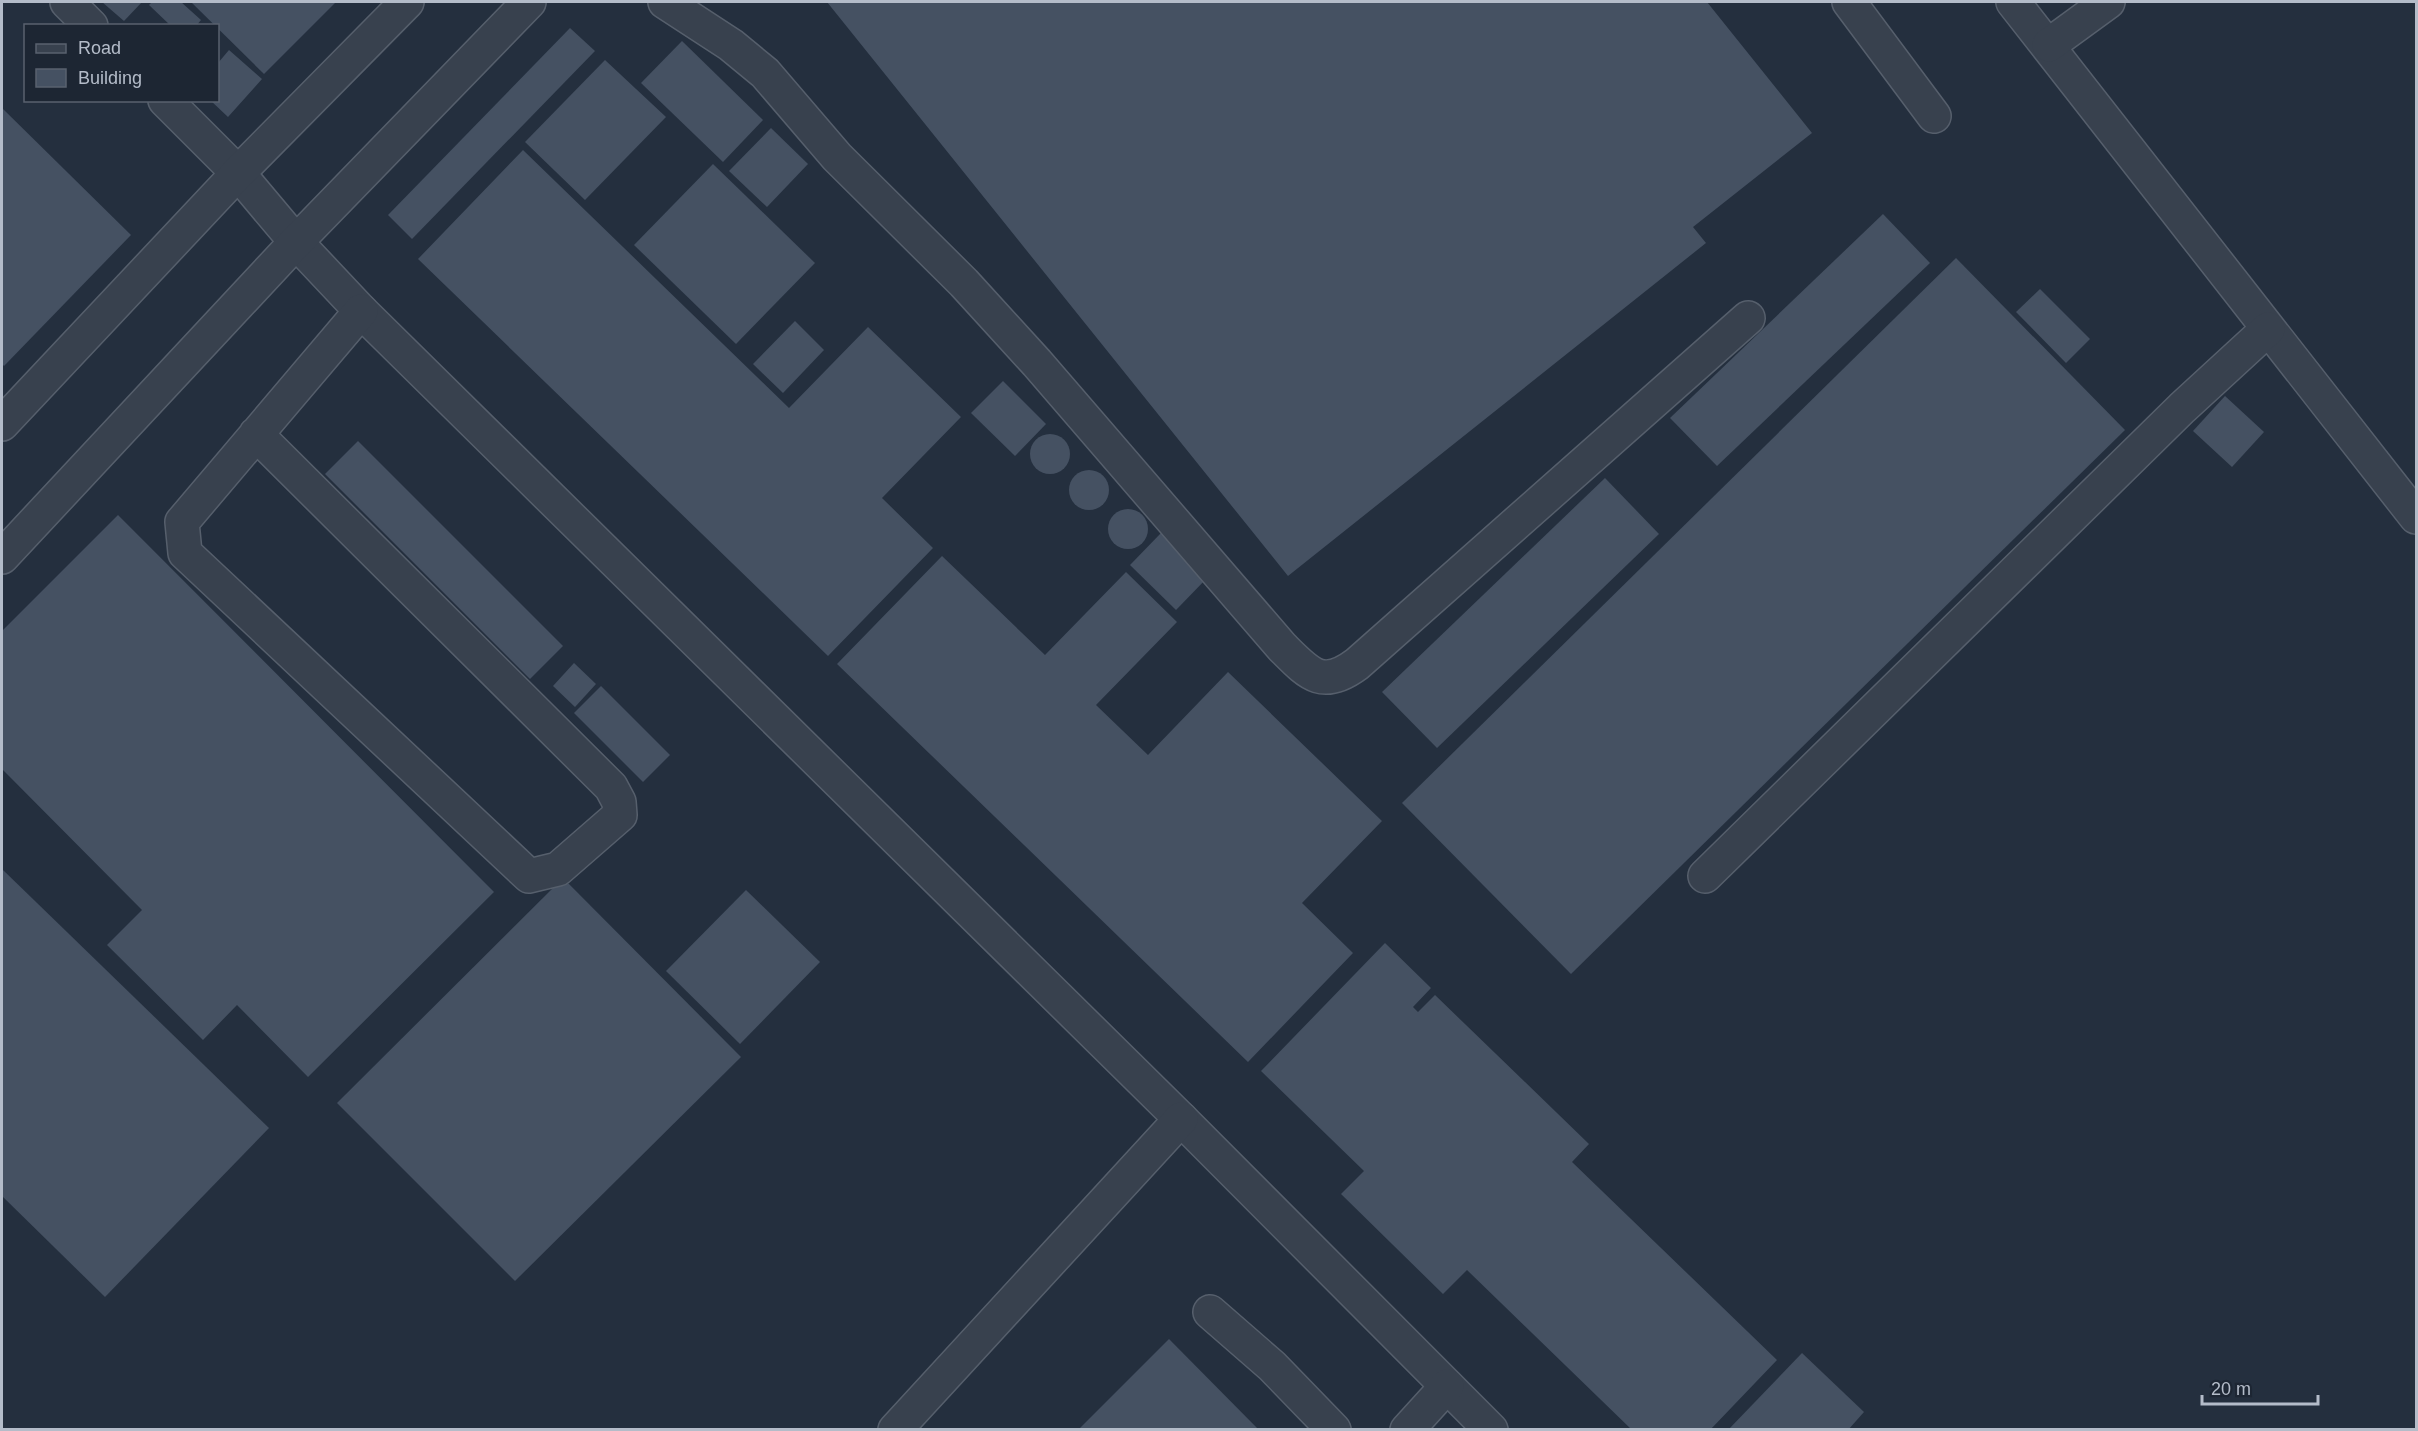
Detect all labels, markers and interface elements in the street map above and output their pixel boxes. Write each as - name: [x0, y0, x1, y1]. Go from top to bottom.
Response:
- legend: [24, 24, 219, 102]
- text: Road: [78, 38, 121, 58]
- text: Building: [78, 68, 142, 88]
- scale bar: [2202, 1368, 2318, 1406]
- text: 20 m: [2211, 1379, 2251, 1399]

